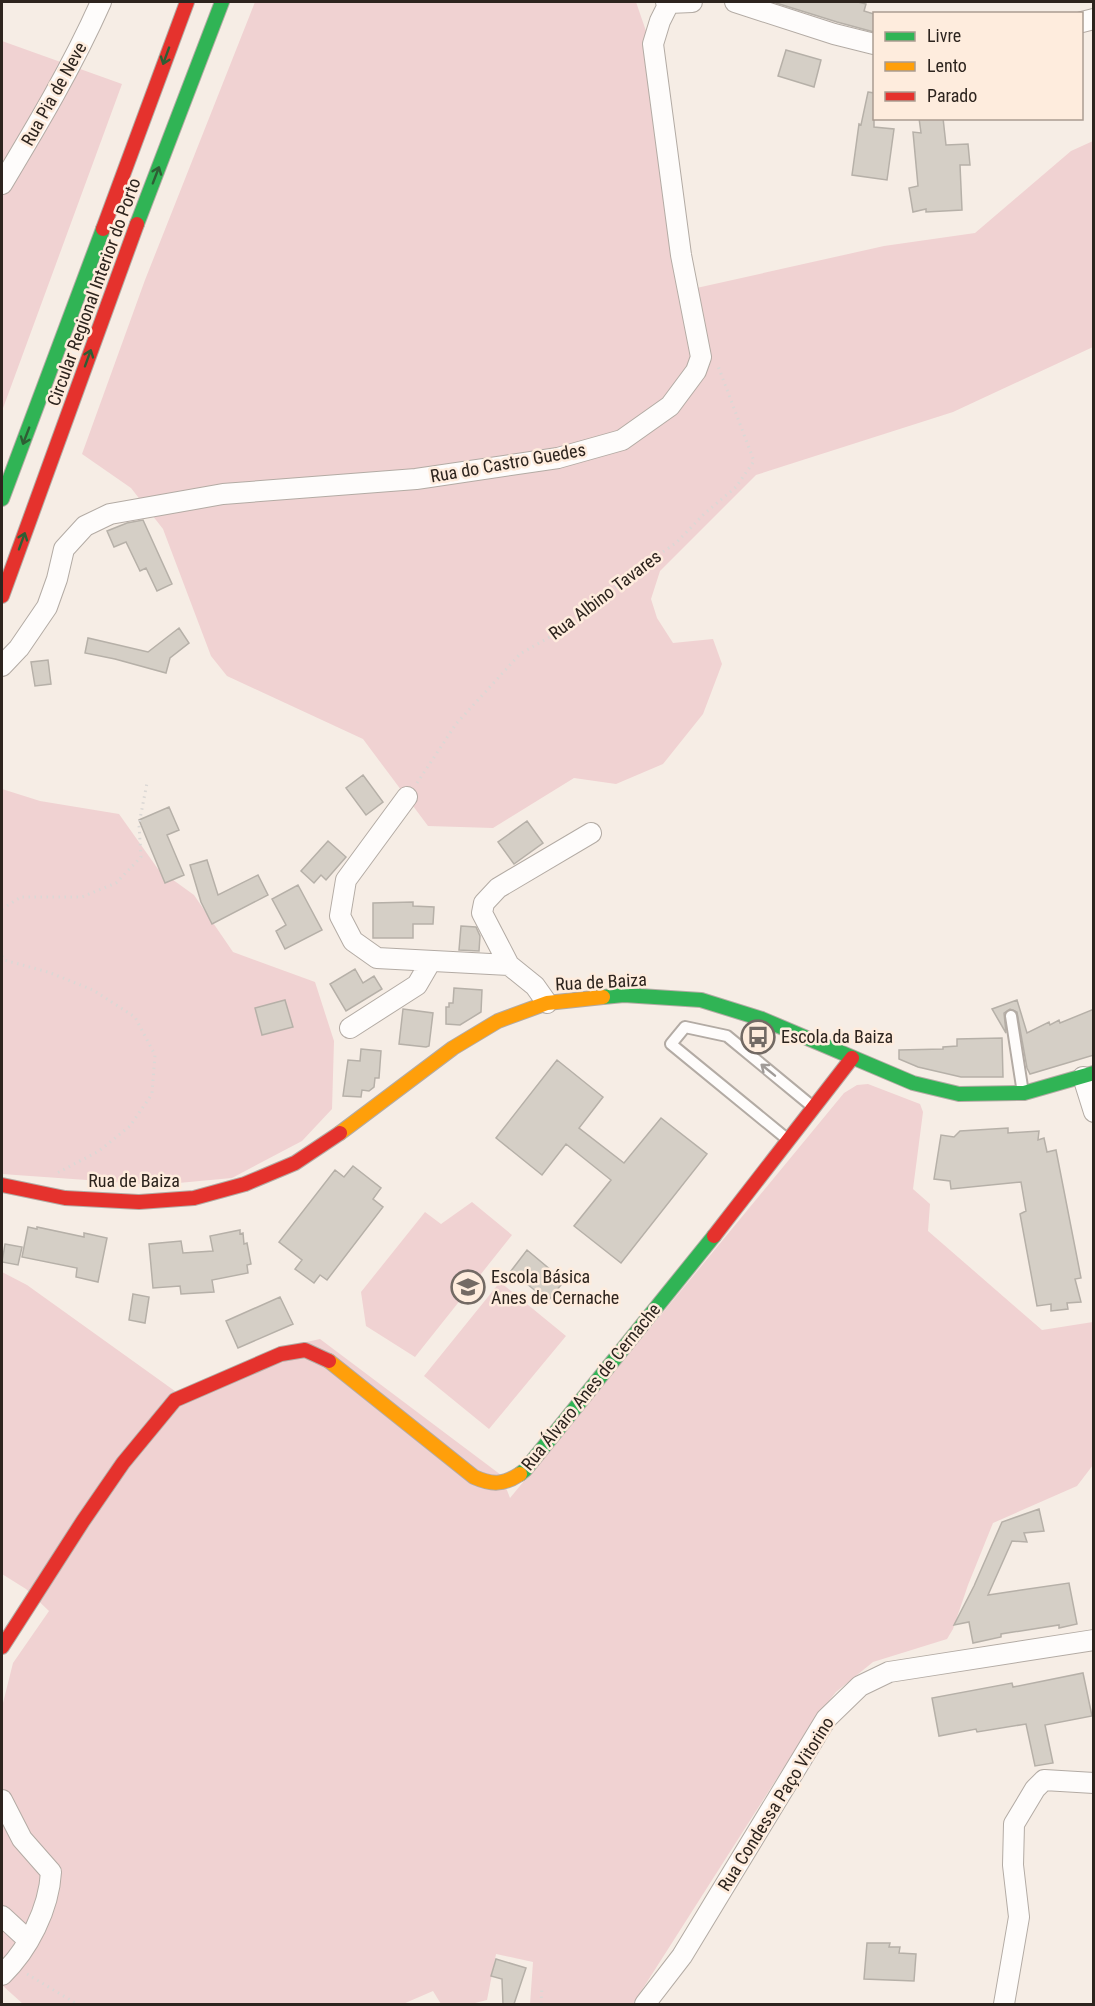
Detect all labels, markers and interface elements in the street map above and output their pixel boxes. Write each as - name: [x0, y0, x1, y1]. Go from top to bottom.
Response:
- legend: [873, 12, 1083, 120]
- text: Livre: [927, 25, 961, 46]
- street label: Rua Pia de Neve: [17, 38, 91, 149]
- one-way arrow: [160, 47, 171, 65]
- text: Lento: [927, 55, 967, 76]
- text: Parado: [927, 85, 977, 106]
- one-way arrow: [151, 166, 162, 185]
- street label: Circular Regional Interior do Porto: [42, 175, 145, 409]
- one-way arrow: [84, 349, 95, 368]
- one-way arrow: [20, 427, 31, 445]
- street label: Rua do Castro Guedes: [429, 439, 587, 487]
- one-way arrow: [17, 532, 28, 551]
- street label: Rua Albino Tavares: [544, 546, 665, 644]
- street label: Rua de Baiza: [555, 969, 647, 994]
- bus stop icon: Escola da Baiza: [740, 1019, 776, 1055]
- place label: Escola da Baiza: [781, 1026, 893, 1047]
- one-way arrow: [761, 1063, 776, 1077]
- street label: Rua de Baiza: [88, 1170, 180, 1191]
- place label: Escola Básica Anes de Cernache: [491, 1266, 619, 1308]
- school or university icon: Escola Básica Anes de Cernache: [450, 1269, 486, 1305]
- street label: Rua Álvaro Anes de Cernache: [517, 1299, 664, 1474]
- street label: Rua Condessa Paço Vitorino: [713, 1713, 838, 1895]

